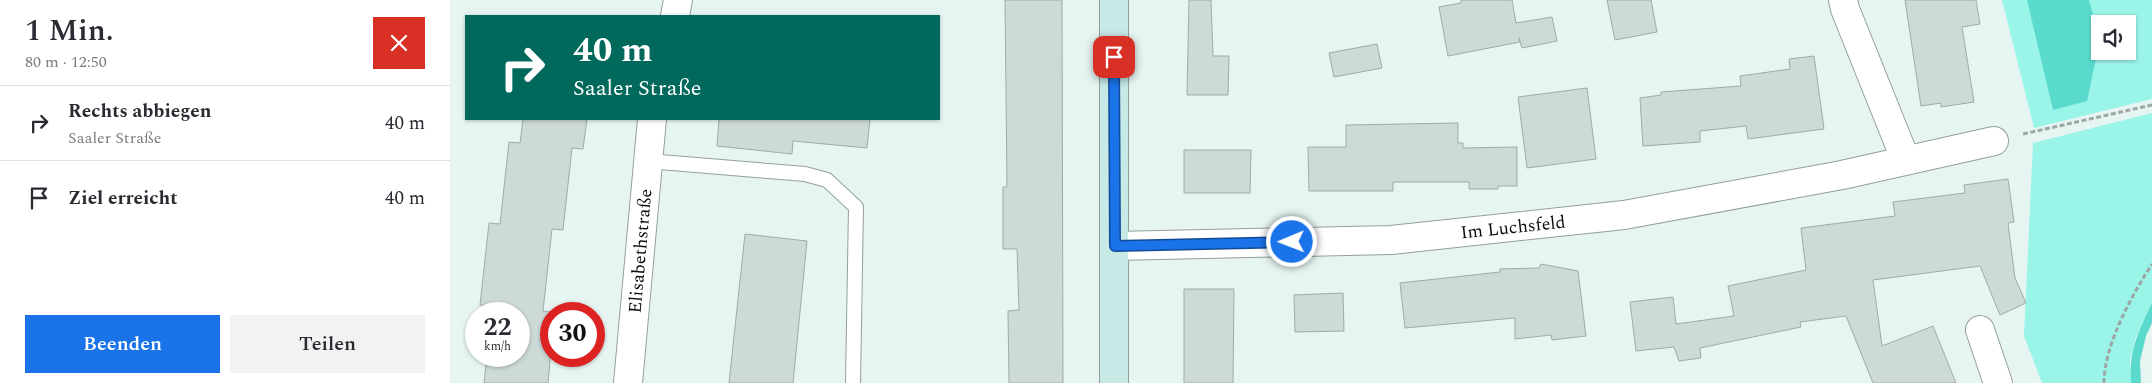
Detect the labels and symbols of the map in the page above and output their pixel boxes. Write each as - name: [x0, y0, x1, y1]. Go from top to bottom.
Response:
- pin: [1093, 36, 1135, 78]
- street label: Elisabethstraße: [622, 188, 659, 314]
- street label: Im Luchsfeld: [1459, 209, 1567, 246]
- position arrow: [1265, 215, 1317, 267]
- speed limit sign: 30: [540, 302, 605, 367]

